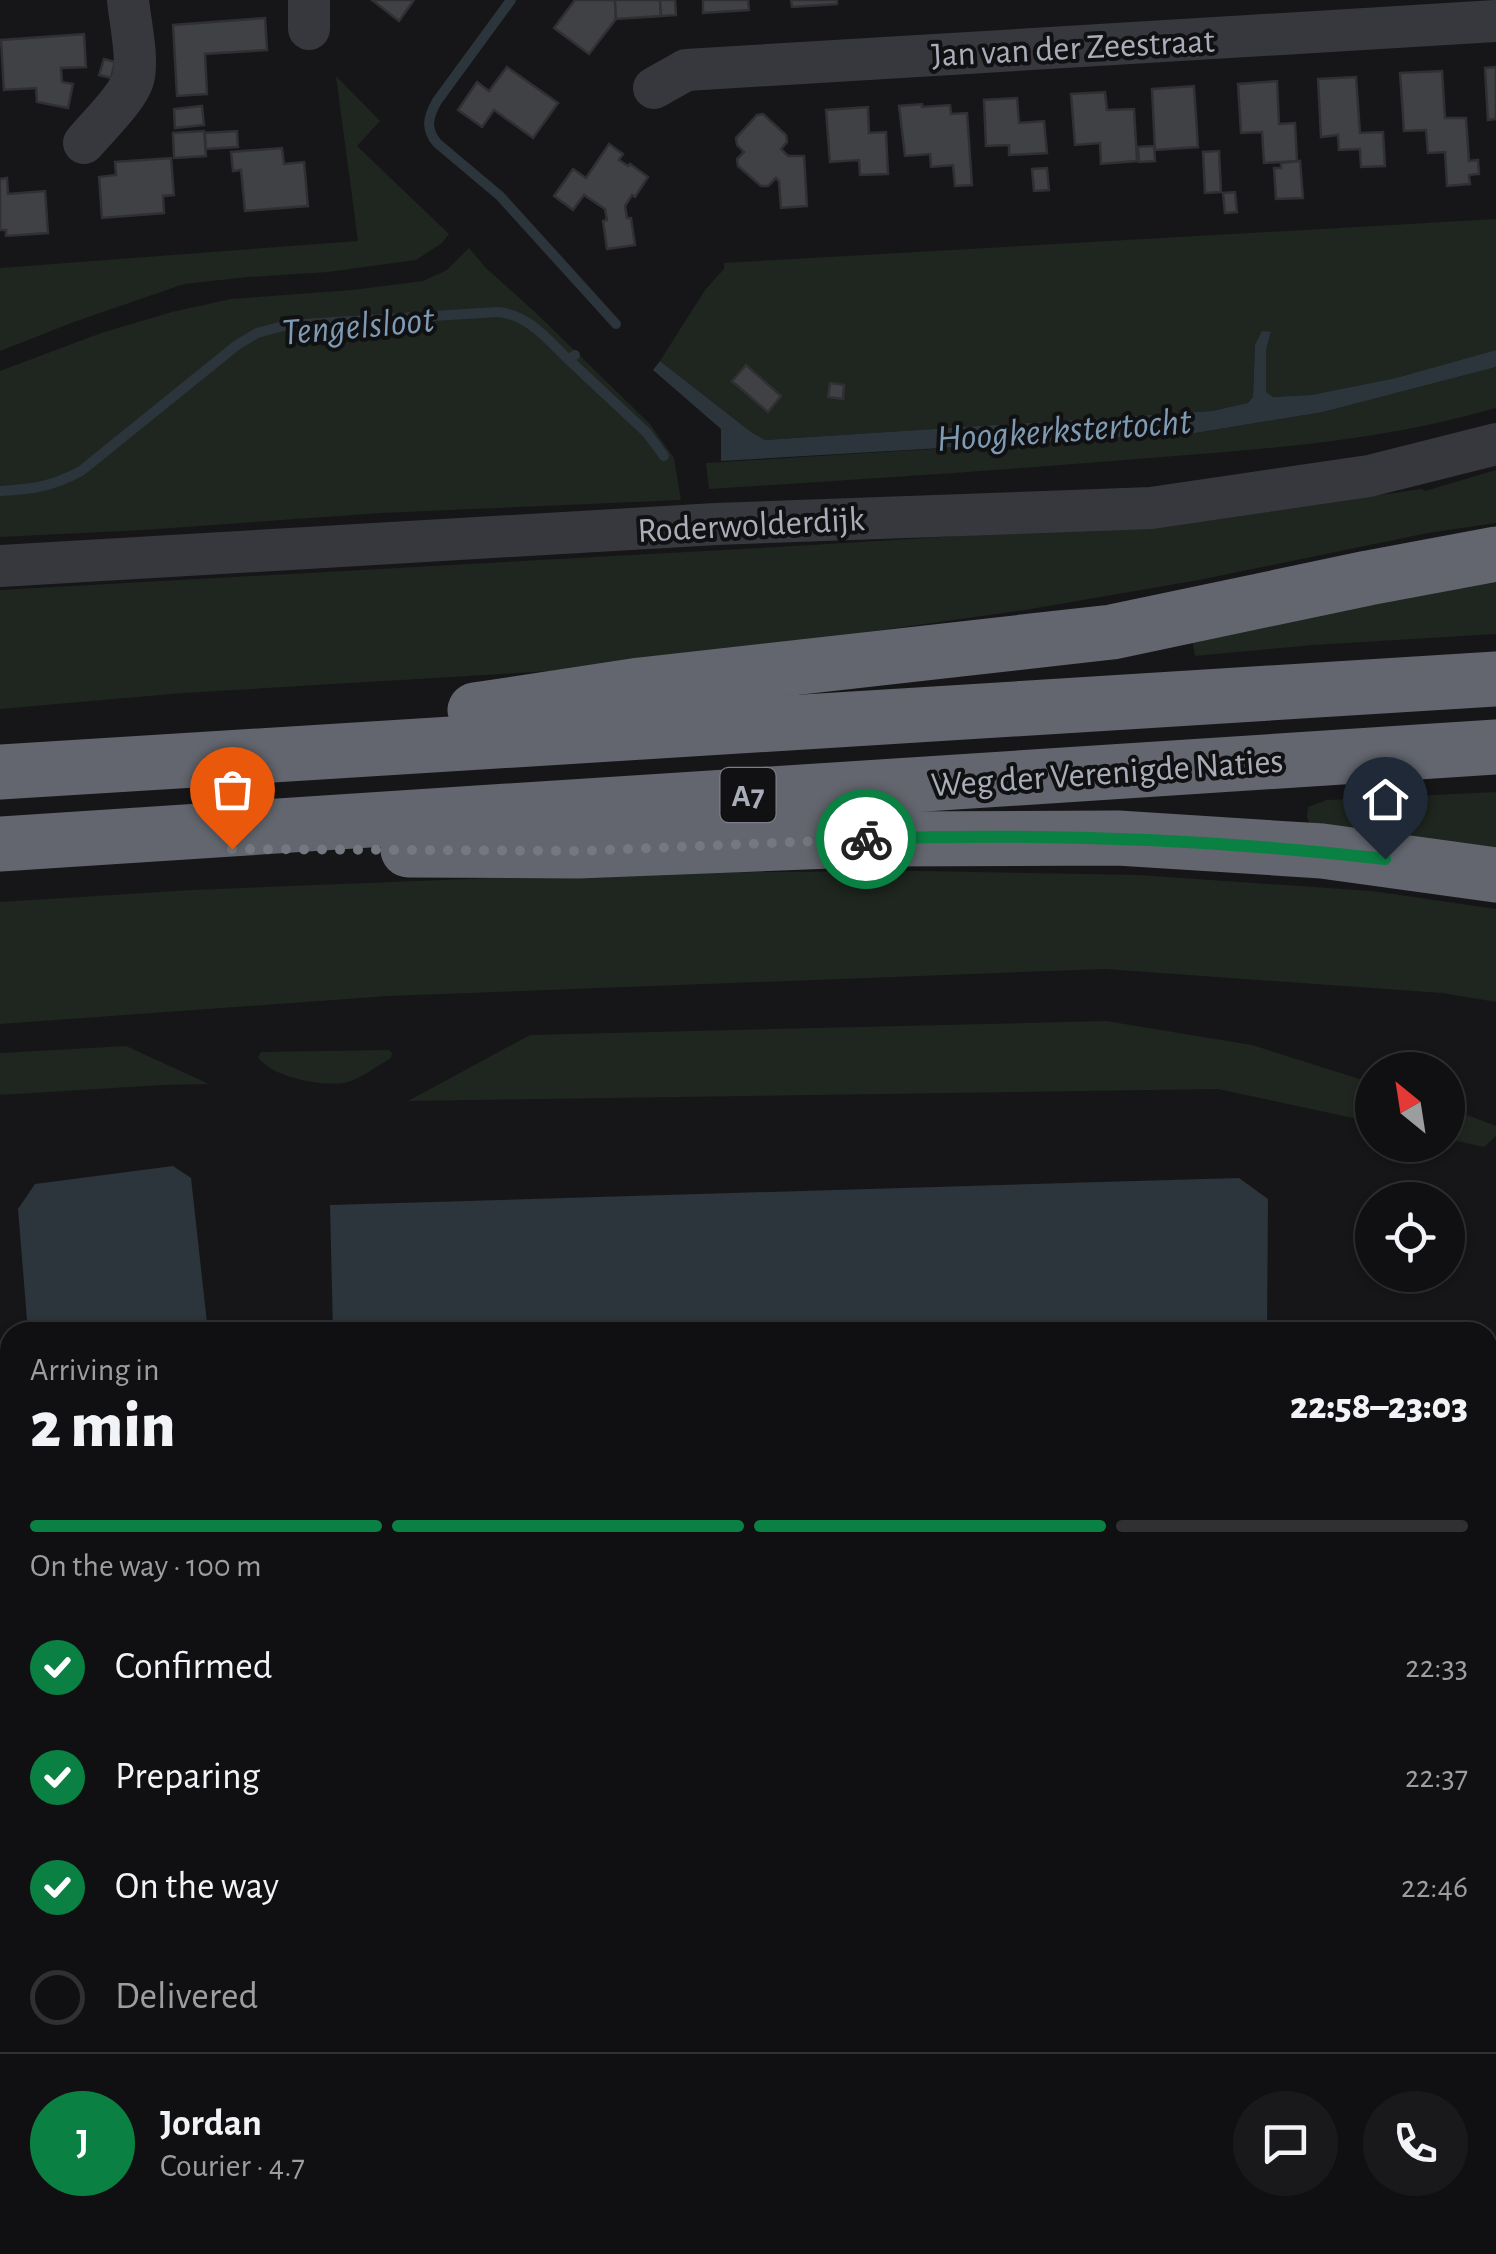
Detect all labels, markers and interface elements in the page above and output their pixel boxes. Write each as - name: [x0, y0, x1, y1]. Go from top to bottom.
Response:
- street label: Jan van der Zeestraat: [931, 24, 1216, 73]
- water label: Tengelsloot: [280, 301, 437, 353]
- water label: Hoogkerkstertocht: [935, 403, 1193, 459]
- street label: Roderwolderdijk: [636, 502, 866, 549]
- street label: Weg der Verenigde Naties: [930, 744, 1284, 803]
- pin: [190, 747, 275, 850]
- pin: [1343, 757, 1428, 860]
- icon: bag: [205, 762, 260, 817]
- road number: A7: [720, 768, 776, 822]
- icon: home: [1358, 772, 1413, 827]
- courier: [816, 789, 916, 889]
- icon: bike: [839, 812, 894, 867]
- north arrow: [1355, 1052, 1465, 1162]
- map controls: [1355, 1052, 1465, 1292]
- button: locate: [1355, 1182, 1465, 1292]
- text: Arriving in: [30, 1354, 159, 1386]
- text: 22:58–23:03: [1290, 1388, 1468, 1426]
- text: 2 min: [30, 1394, 176, 1459]
- text: On the way · 100 m: [30, 1550, 262, 1582]
- icon: check: [30, 1640, 85, 1695]
- text: Confirmed: [115, 1648, 272, 1686]
- text: 22:33: [1405, 1651, 1468, 1683]
- icon: check: [30, 1750, 85, 1805]
- text: Preparing: [115, 1758, 260, 1796]
- text: 22:37: [1405, 1761, 1468, 1793]
- icon: check: [30, 1860, 85, 1915]
- text: On the way: [115, 1868, 279, 1906]
- text: 22:46: [1401, 1871, 1468, 1903]
- text: Delivered: [115, 1978, 258, 2016]
- button: chat: [1233, 2091, 1338, 2196]
- button: phone: [1363, 2091, 1468, 2196]
- text: Jordan: [160, 2105, 262, 2143]
- text: J: [76, 2124, 89, 2162]
- text: Courier · 4.7: [160, 2150, 305, 2182]

